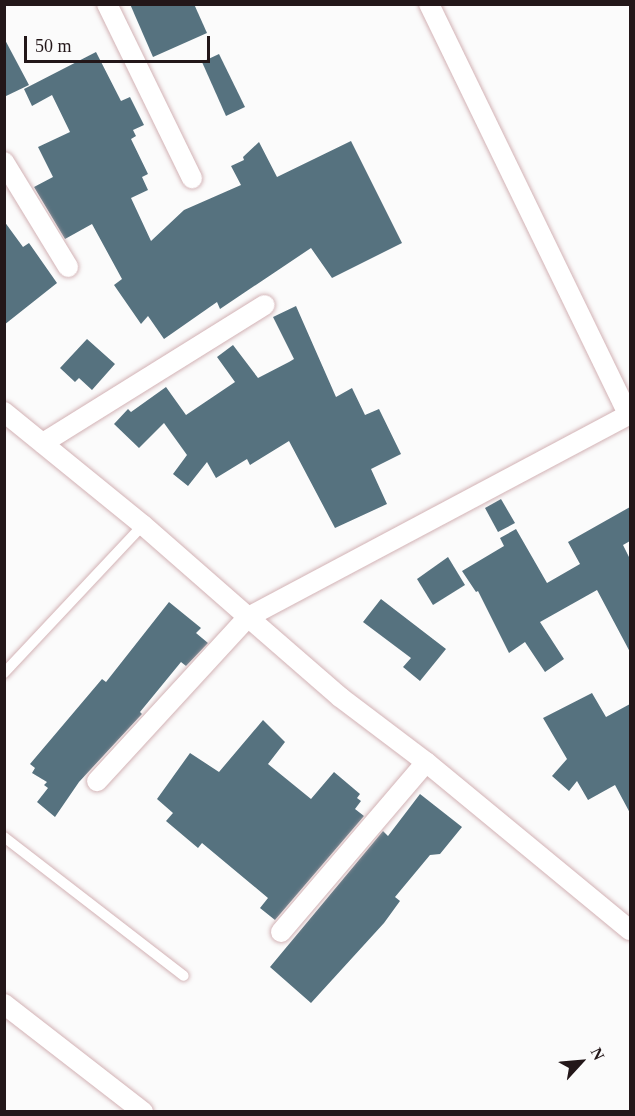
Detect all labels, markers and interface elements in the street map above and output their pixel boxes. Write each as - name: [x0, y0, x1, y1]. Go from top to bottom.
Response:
- scale bar: [27, 24, 213, 62]
- text: 50 m: [35, 36, 72, 56]
- north arrow: [551, 1032, 611, 1092]
- text: N: [587, 1045, 608, 1063]

